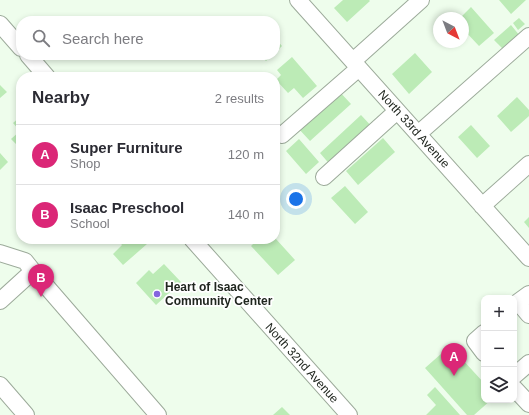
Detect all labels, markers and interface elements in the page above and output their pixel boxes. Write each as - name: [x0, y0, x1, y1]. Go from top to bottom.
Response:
- north arrow: [433, 12, 469, 48]
- search box: [16, 16, 280, 60]
- icon: search: [30, 27, 52, 49]
- text: Search here: [62, 30, 144, 47]
- street label: North 33rd Avenue: [375, 87, 453, 171]
- text: Nearby: [32, 88, 90, 107]
- text: 2 results: [215, 91, 264, 106]
- text: Super Furniture: [70, 139, 183, 156]
- text: A: [40, 147, 50, 162]
- text: 120 m: [228, 147, 264, 162]
- text: Shop: [70, 156, 100, 171]
- your location: [286, 189, 306, 209]
- text: Isaac Preschool: [70, 199, 184, 216]
- text: B: [40, 207, 50, 222]
- text: 140 m: [228, 207, 264, 222]
- text: School: [70, 216, 110, 231]
- pin: B: [28, 264, 54, 297]
- place label: Heart of Isaac Community Center: [165, 280, 273, 308]
- marker: Heart of Isaac Community Center: [152, 289, 162, 299]
- map controls: [481, 295, 517, 403]
- button: +: [481, 295, 517, 331]
- street label: North 32nd Avenue: [262, 320, 342, 406]
- button: −: [481, 331, 517, 367]
- pin: A: [441, 343, 467, 376]
- button: layers: [481, 367, 517, 403]

